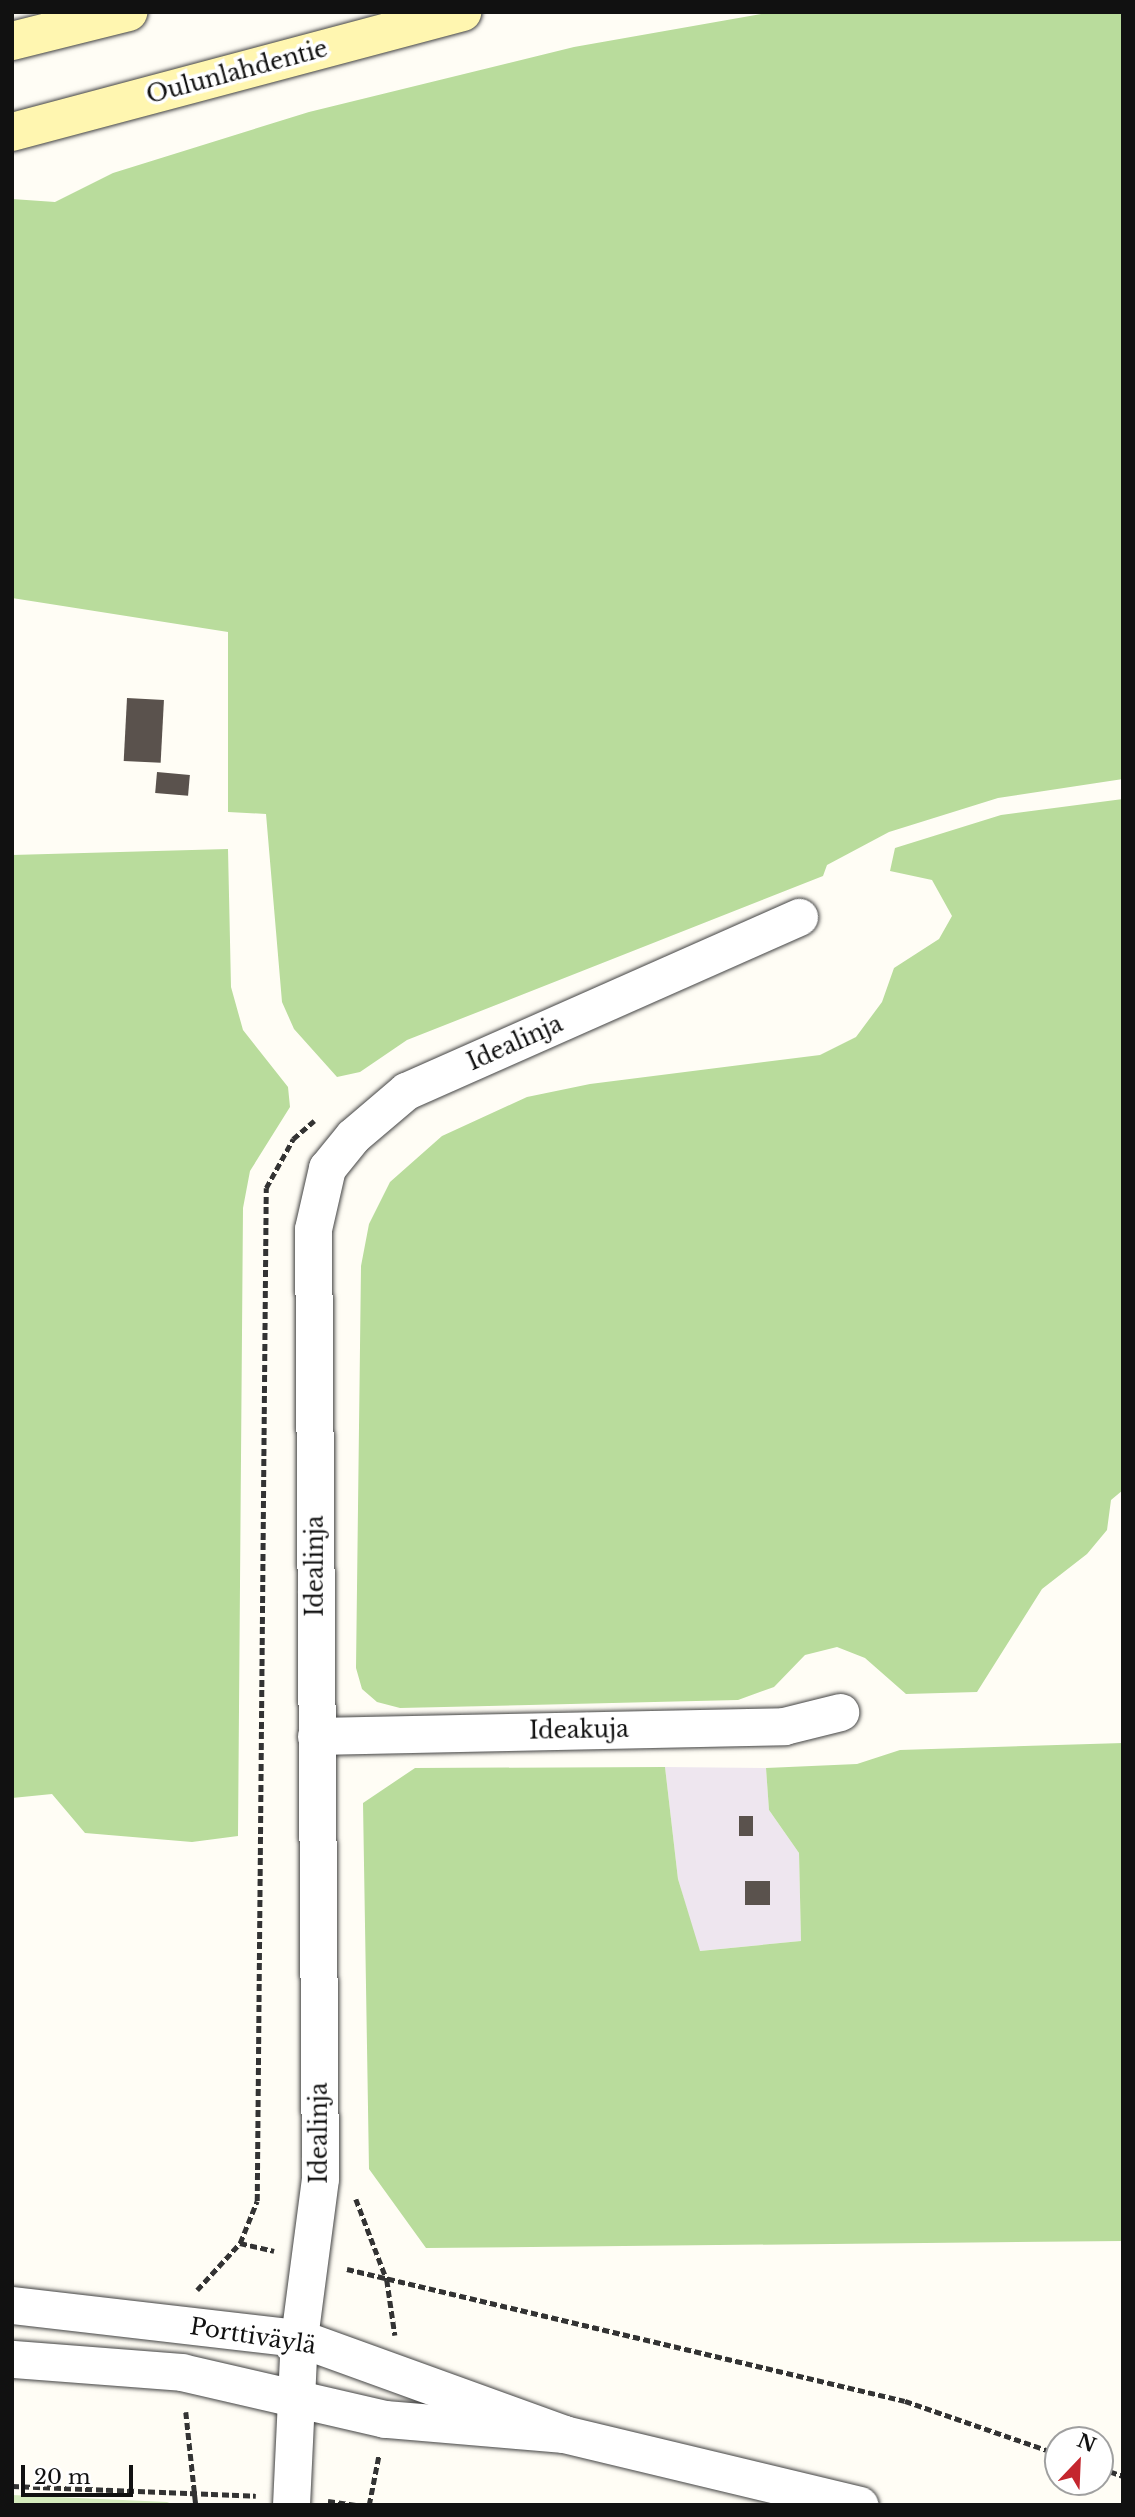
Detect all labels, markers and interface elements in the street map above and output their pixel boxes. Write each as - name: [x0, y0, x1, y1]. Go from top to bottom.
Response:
- street label: Oulunlahdentie: [143, 35, 331, 109]
- street label: Idealinja: [463, 1010, 567, 1076]
- street label: Idealinja: [301, 1515, 329, 1617]
- street label: Ideakuja: [529, 1715, 629, 1745]
- street label: Idealinja: [305, 2082, 333, 2184]
- street label: Porttiväylä: [188, 2312, 318, 2360]
- north arrow: [1044, 2426, 1114, 2496]
- text: N: [1074, 2429, 1099, 2457]
- scale bar: [24, 2450, 136, 2494]
- text: 20 m: [34, 2464, 91, 2490]

